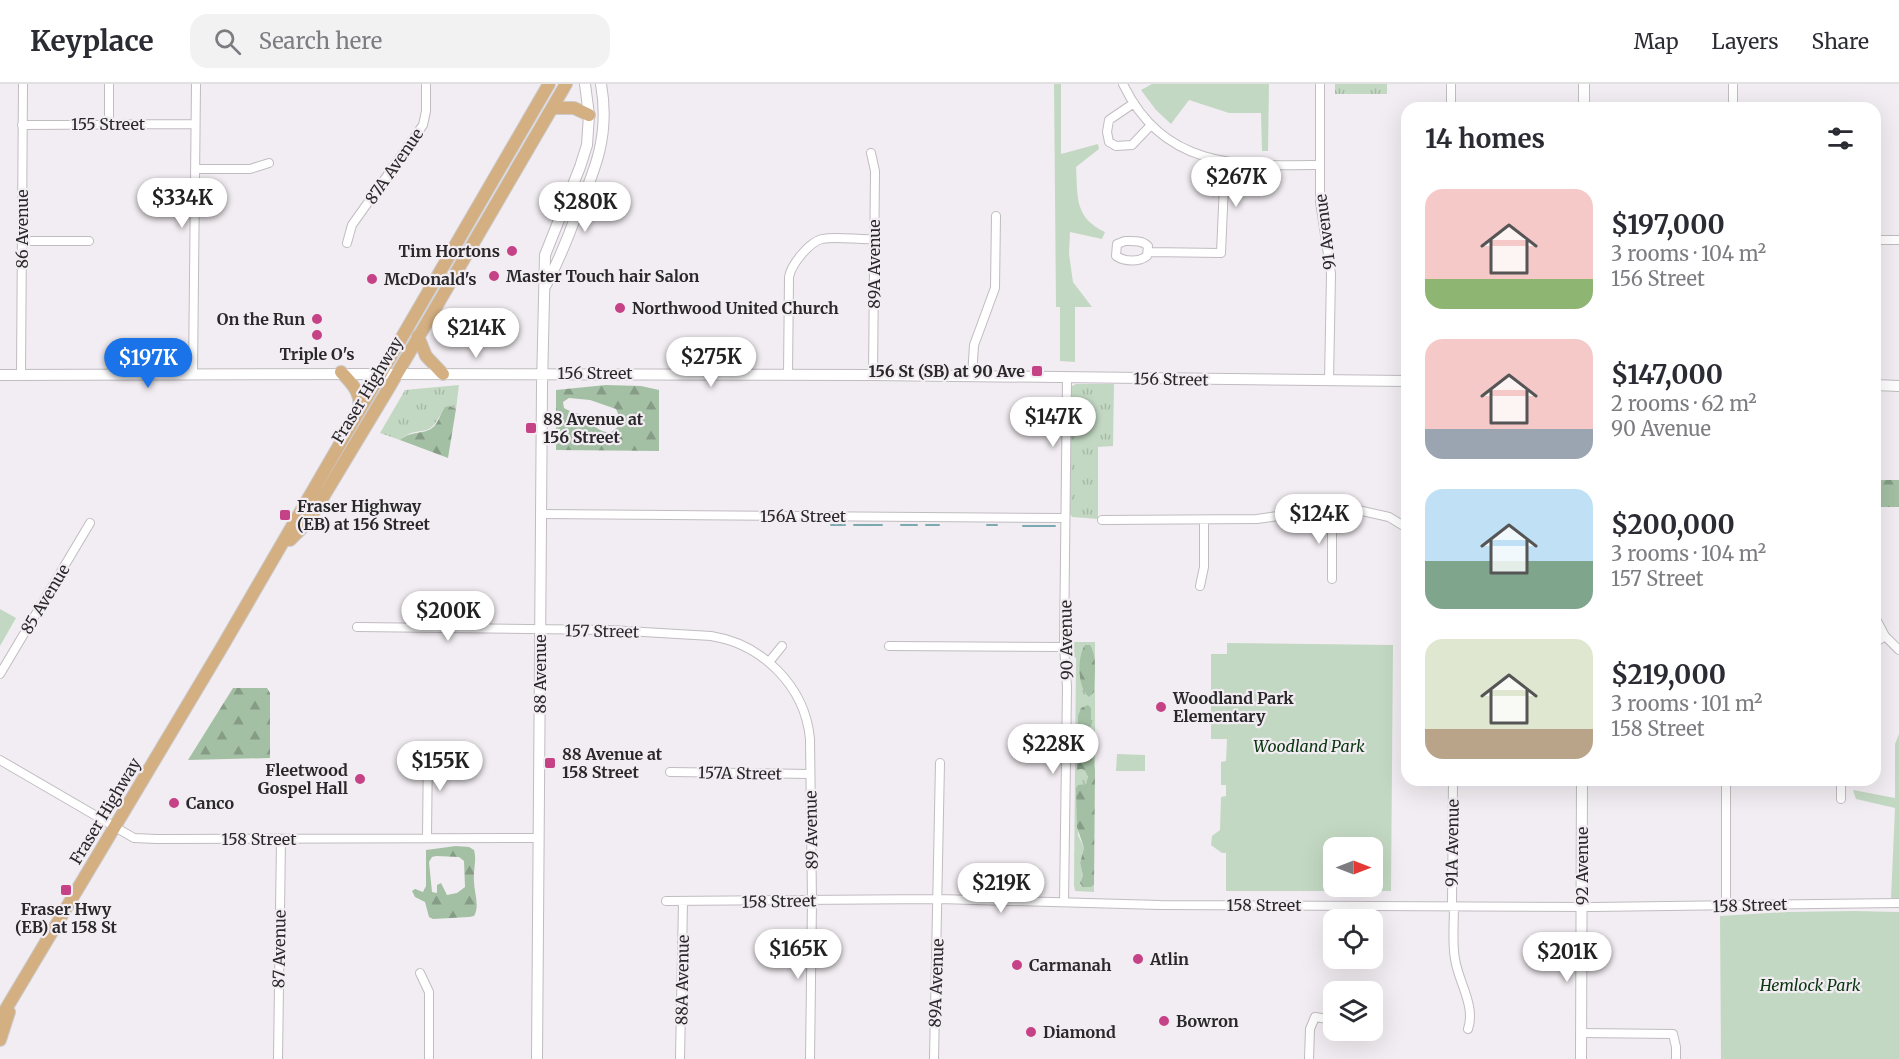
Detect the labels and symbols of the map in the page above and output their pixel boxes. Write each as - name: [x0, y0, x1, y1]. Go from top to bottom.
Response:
- street label: 155 Street: [71, 114, 146, 134]
- street label: 87A Avenue: [361, 124, 427, 208]
- pin: $267K: [1194, 157, 1278, 208]
- pin: $334K: [140, 178, 224, 229]
- pin: $280K: [543, 182, 627, 233]
- street label: 86 Avenue: [12, 189, 32, 269]
- street label: 91 Avenue: [1310, 193, 1340, 271]
- street label: 89A Avenue: [864, 219, 884, 309]
- place label: Tim Hortons: [399, 241, 500, 261]
- marker: Tim Hortons: [505, 244, 519, 258]
- place label: Master Touch hair Salon: [506, 266, 699, 286]
- place label: McDonald's: [384, 269, 477, 289]
- marker: Master Touch hair Salon: [487, 269, 501, 283]
- marker: McDonald's: [365, 272, 379, 286]
- place label: Northwood United Church: [632, 298, 839, 318]
- marker: Northwood United Church: [613, 301, 627, 315]
- pin: $214K: [434, 308, 518, 359]
- place label: On the Run: [217, 309, 305, 329]
- marker: On the Run: [310, 312, 324, 326]
- marker: Triple O's: [310, 328, 324, 342]
- street label: Fraser Highway: [327, 332, 407, 447]
- pin: $275K: [669, 337, 753, 388]
- pin: $197K: [106, 338, 190, 389]
- place label: Triple O's: [279, 344, 355, 364]
- place label: 156 St (SB) at 90 Ave: [869, 361, 1025, 381]
- street label: 156 Street: [557, 363, 633, 383]
- marker: 156 St (SB) at 90 Ave: [1030, 364, 1044, 378]
- street label: 156 Street: [1133, 368, 1209, 390]
- pin: $147K: [1011, 397, 1095, 448]
- place label: 88 Avenue at 156 Street: [543, 409, 644, 447]
- marker: 88 Avenue at 156 Street: [524, 421, 538, 435]
- pin: $124K: [1277, 494, 1361, 545]
- place label: Fraser Highway (EB) at 156 Street: [297, 496, 431, 534]
- street label: 156A Street: [760, 506, 847, 526]
- marker: Fraser Highway (EB) at 156 Street: [278, 508, 292, 522]
- street label: 85 Avenue: [16, 560, 74, 638]
- pin: $200K: [406, 591, 490, 642]
- street label: 90 Avenue: [1055, 600, 1077, 680]
- street label: 157 Street: [565, 620, 640, 642]
- street label: 88 Avenue: [530, 635, 550, 713]
- place label: Woodland Park Elementary: [1172, 688, 1294, 726]
- marker: Woodland Park Elementary: [1154, 700, 1168, 714]
- pin: $228K: [1011, 724, 1095, 775]
- park label: Woodland Park: [1253, 736, 1365, 756]
- pin: $155K: [398, 741, 482, 792]
- place label: 88 Avenue at 158 Street: [562, 744, 663, 782]
- street label: Fraser Highway: [65, 753, 145, 868]
- marker: 88 Avenue at 158 Street: [543, 756, 557, 770]
- place label: Fleetwood Gospel Hall: [258, 760, 348, 798]
- street label: 157A Street: [698, 762, 783, 784]
- marker: Fleetwood Gospel Hall: [353, 772, 367, 786]
- street label: 89 Avenue: [800, 790, 822, 870]
- place label: Canco: [186, 793, 234, 813]
- marker: Canco: [167, 796, 181, 810]
- street label: 91A Avenue: [1441, 799, 1463, 887]
- street label: 92 Avenue: [1572, 827, 1592, 905]
- street label: 158 Street: [222, 829, 297, 849]
- north arrow: [1323, 837, 1383, 897]
- pin: $219K: [959, 863, 1043, 914]
- marker: Fraser Hwy (EB) at 158 St: [59, 883, 73, 897]
- street label: 158 Street: [741, 890, 817, 912]
- street label: 158 Street: [1712, 894, 1788, 916]
- street label: 158 Street: [1227, 895, 1302, 915]
- place label: Fraser Hwy (EB) at 158 St: [15, 899, 118, 937]
- street label: 87 Avenue: [268, 910, 290, 988]
- pin: $165K: [756, 929, 840, 980]
- pin: $201K: [1525, 932, 1609, 983]
- street label: 88A Avenue: [671, 935, 693, 1025]
- street label: 89A Avenue: [924, 938, 948, 1028]
- place label: Atlin: [1149, 949, 1189, 969]
- marker: Atlin: [1131, 952, 1145, 966]
- place label: Carmanah: [1029, 955, 1112, 975]
- marker: Carmanah: [1010, 958, 1024, 972]
- park label: Hemlock Park: [1759, 975, 1861, 995]
- place label: Bowron: [1176, 1011, 1239, 1031]
- marker: Bowron: [1157, 1014, 1171, 1028]
- place label: Diamond: [1043, 1022, 1116, 1042]
- marker: Diamond: [1024, 1025, 1038, 1039]

